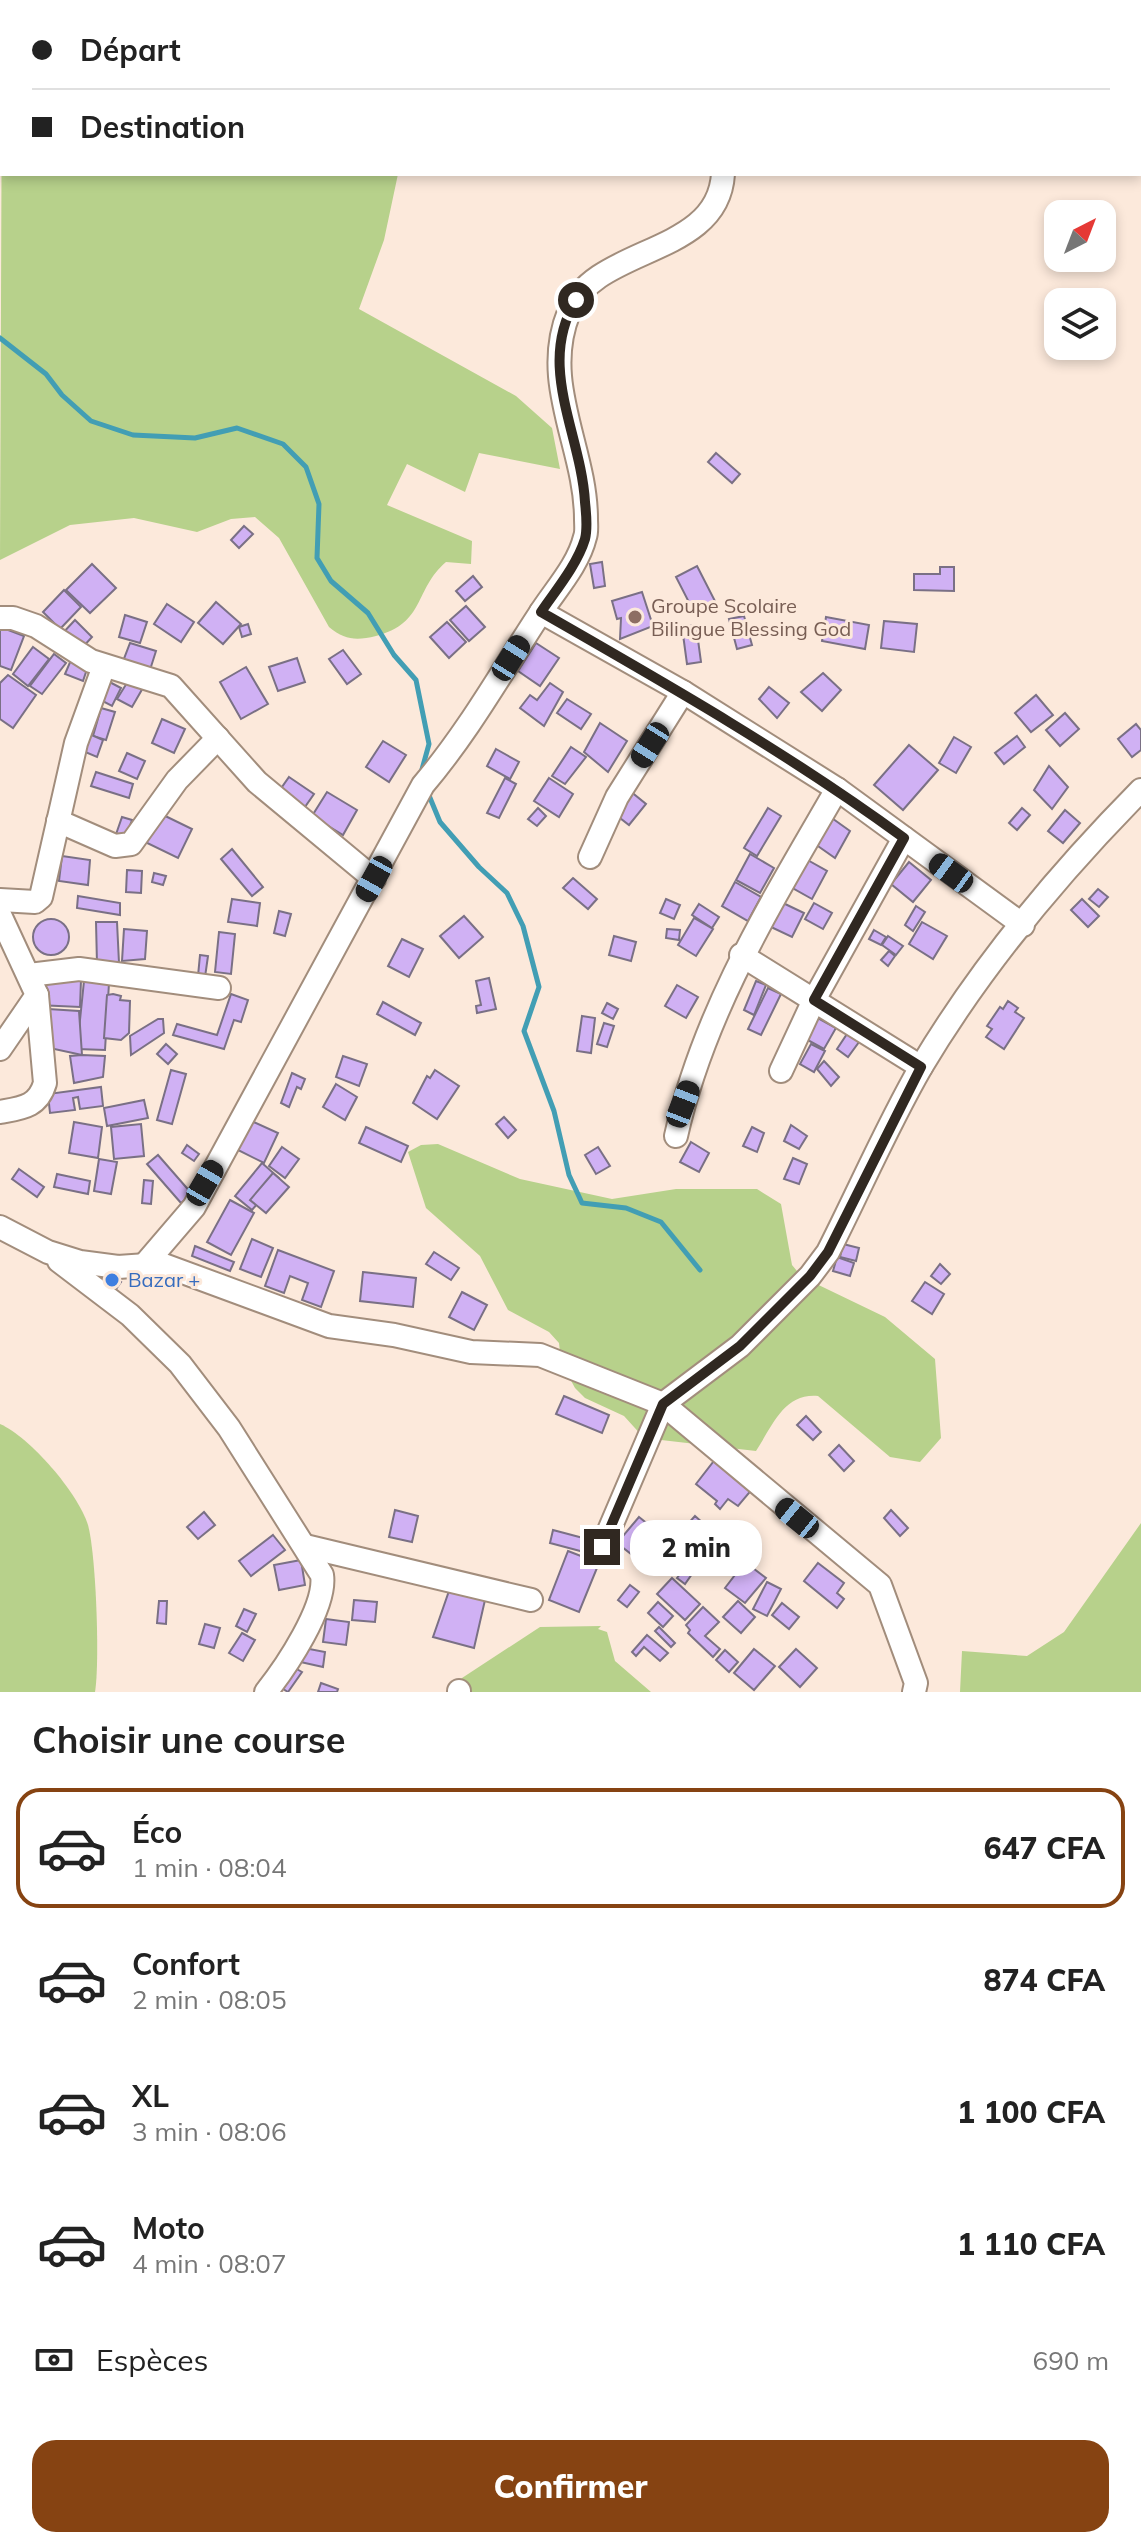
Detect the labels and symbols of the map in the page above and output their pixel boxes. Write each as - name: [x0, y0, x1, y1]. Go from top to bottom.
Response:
- north arrow: [1044, 200, 1116, 272]
- route start: [558, 282, 594, 318]
- place label: Groupe Scolaire Bilingue Blessing God: [651, 593, 851, 641]
- marker: Groupe Scolaire Bilingue Blessing God: [626, 608, 644, 626]
- car: [488, 631, 534, 685]
- car: [627, 718, 673, 772]
- car: [925, 849, 977, 897]
- car: [352, 852, 396, 906]
- car: [663, 1077, 703, 1131]
- car: [183, 1156, 227, 1210]
- place label: Bazar +: [128, 1267, 200, 1292]
- marker: Bazar +: [103, 1271, 121, 1289]
- car: [771, 1494, 823, 1542]
- callout: 2 min: [630, 1519, 762, 1575]
- route end: [584, 1529, 620, 1565]

